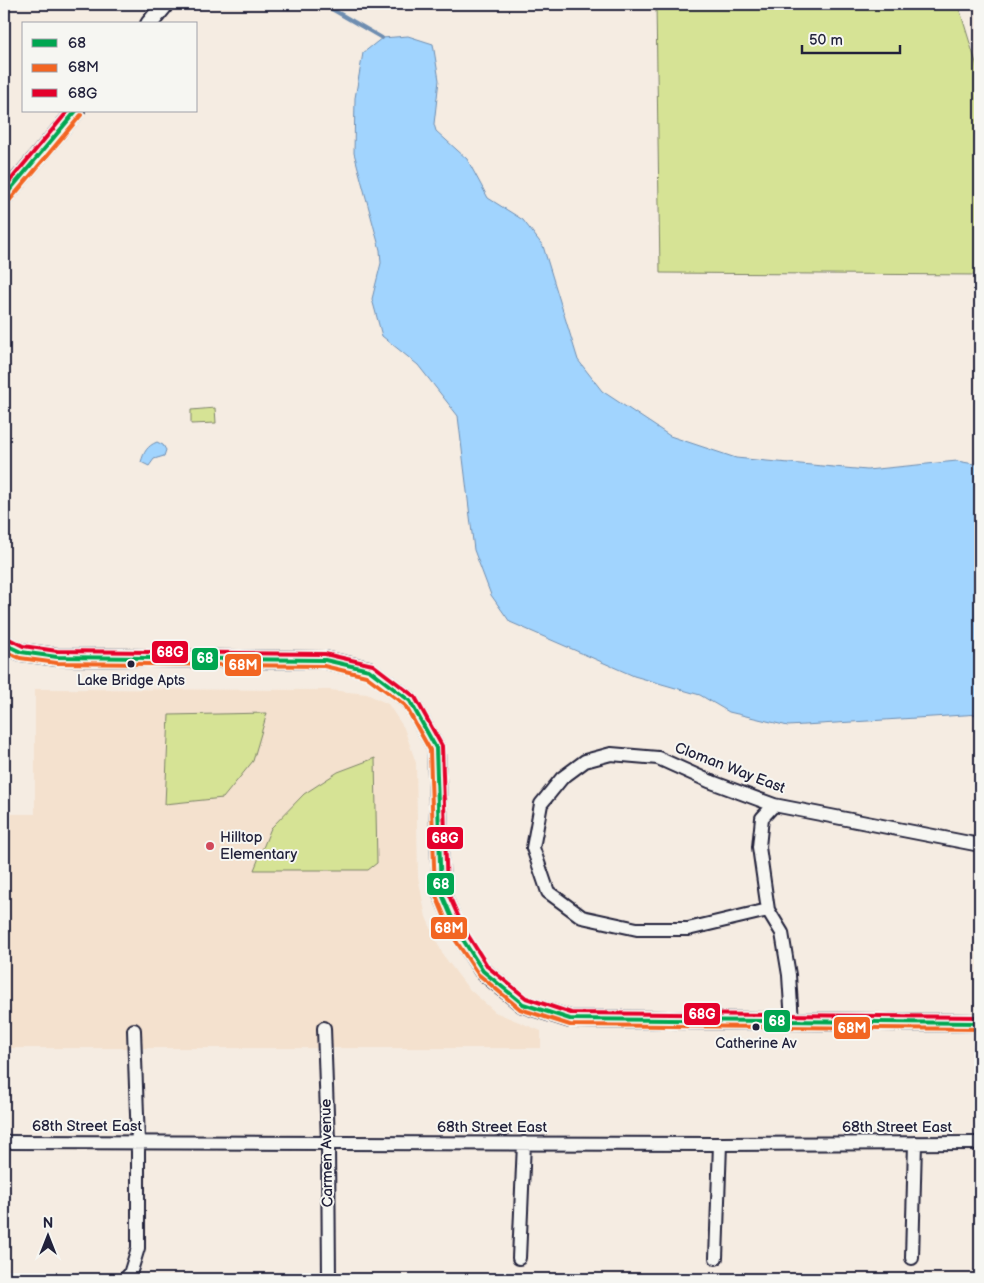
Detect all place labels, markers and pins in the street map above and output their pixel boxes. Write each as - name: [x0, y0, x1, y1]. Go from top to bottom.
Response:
- marker: Lake Bridge Apts: [126, 659, 136, 669]
- place label: Lake Bridge Apts: [77, 672, 185, 689]
- place label: Hilltop Elementary: [220, 828, 298, 864]
- marker: Hilltop Elementary: [204, 840, 216, 852]
- marker: Catherine Av: [751, 1022, 761, 1032]
- place label: Catherine Av: [715, 1035, 797, 1052]

